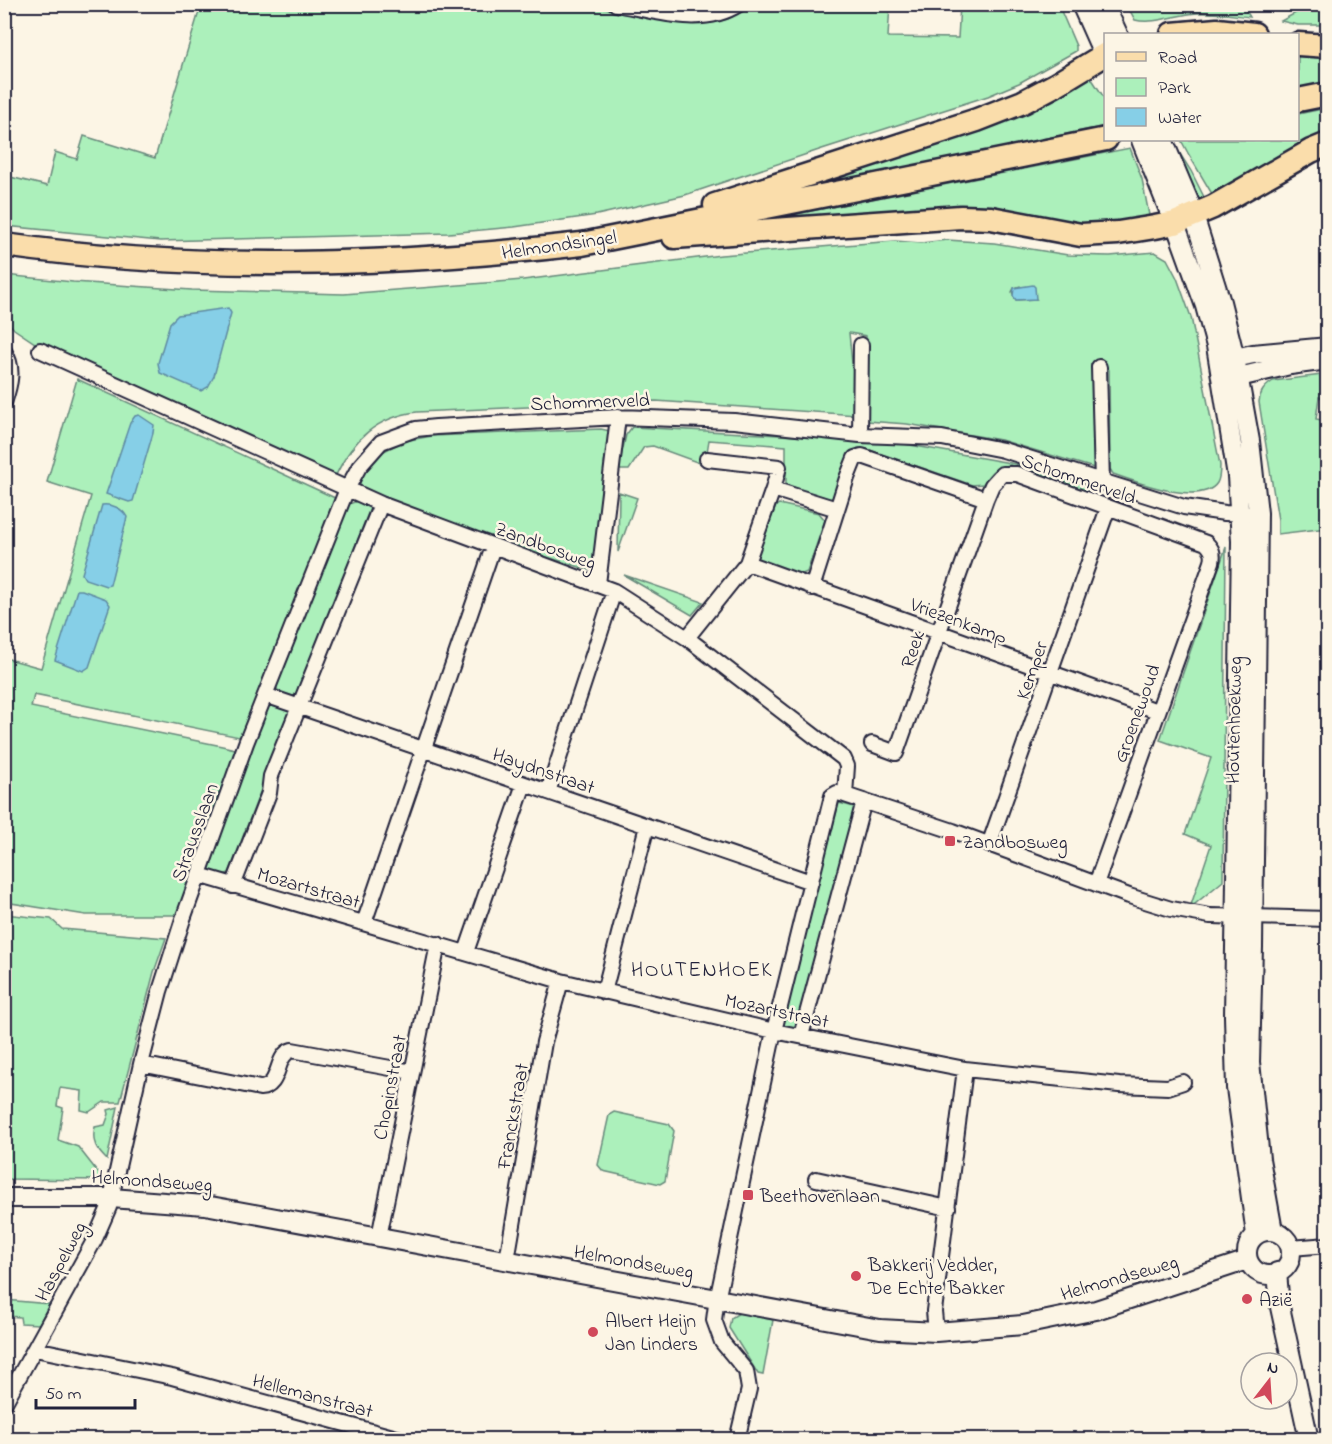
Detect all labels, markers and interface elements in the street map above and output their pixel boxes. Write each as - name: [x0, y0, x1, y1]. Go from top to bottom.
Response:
- legend: [1104, 33, 1299, 141]
- text: Road: [1158, 46, 1197, 72]
- text: Park: [1158, 76, 1191, 102]
- text: Water: [1158, 106, 1202, 132]
- street label: Helmondsingel: [500, 224, 619, 270]
- street label: Schommerveld: [530, 387, 650, 420]
- street label: Schommerveld: [1017, 447, 1139, 514]
- street label: Zandbosweg: [490, 516, 600, 580]
- street label: Vriezenkamp: [905, 591, 1011, 653]
- street label: Reek: [895, 627, 934, 672]
- street label: Kemper: [1010, 637, 1057, 704]
- street label: Houtenhoekweg: [1220, 656, 1252, 784]
- street label: Groenewoud: [1107, 661, 1170, 767]
- street label: Haydnstraat: [488, 741, 599, 804]
- street label: Strausslaan: [165, 779, 228, 886]
- place label: Zandbosweg: [962, 829, 1067, 859]
- marker: Zandbosweg: [943, 834, 957, 848]
- street label: Mozartstraat: [253, 861, 364, 918]
- district label: HOUTENHOEK: [631, 956, 773, 986]
- street label: Mozartstraat: [722, 987, 832, 1038]
- street label: Chopinstraat: [367, 1032, 416, 1143]
- street label: Franckstraat: [491, 1061, 538, 1173]
- street label: Helmondseweg: [90, 1164, 213, 1202]
- place label: Beethovenlaan: [759, 1183, 880, 1212]
- marker: Beethovenlaan: [741, 1188, 755, 1202]
- street label: Haspelweg: [29, 1217, 96, 1308]
- street label: Helmondseweg: [571, 1239, 696, 1289]
- street label: Helmondseweg: [1057, 1249, 1182, 1311]
- place label: Bakkerij Vedder, De Echte Bakker: [867, 1252, 1006, 1304]
- marker: Bakkerij Vedder, De Echte Bakker: [849, 1269, 863, 1283]
- place label: Azië: [1259, 1287, 1292, 1316]
- marker: Azië: [1240, 1292, 1254, 1306]
- place label: Albert Heijn Jan Linders: [605, 1308, 698, 1360]
- marker: Albert Heijn Jan Linders: [586, 1325, 600, 1339]
- north arrow: [1239, 1351, 1299, 1411]
- text: N: [1264, 1356, 1282, 1382]
- street label: Hellemanstraat: [249, 1367, 376, 1428]
- scale bar: [36, 1372, 135, 1410]
- text: 50 m: [45, 1382, 82, 1408]

